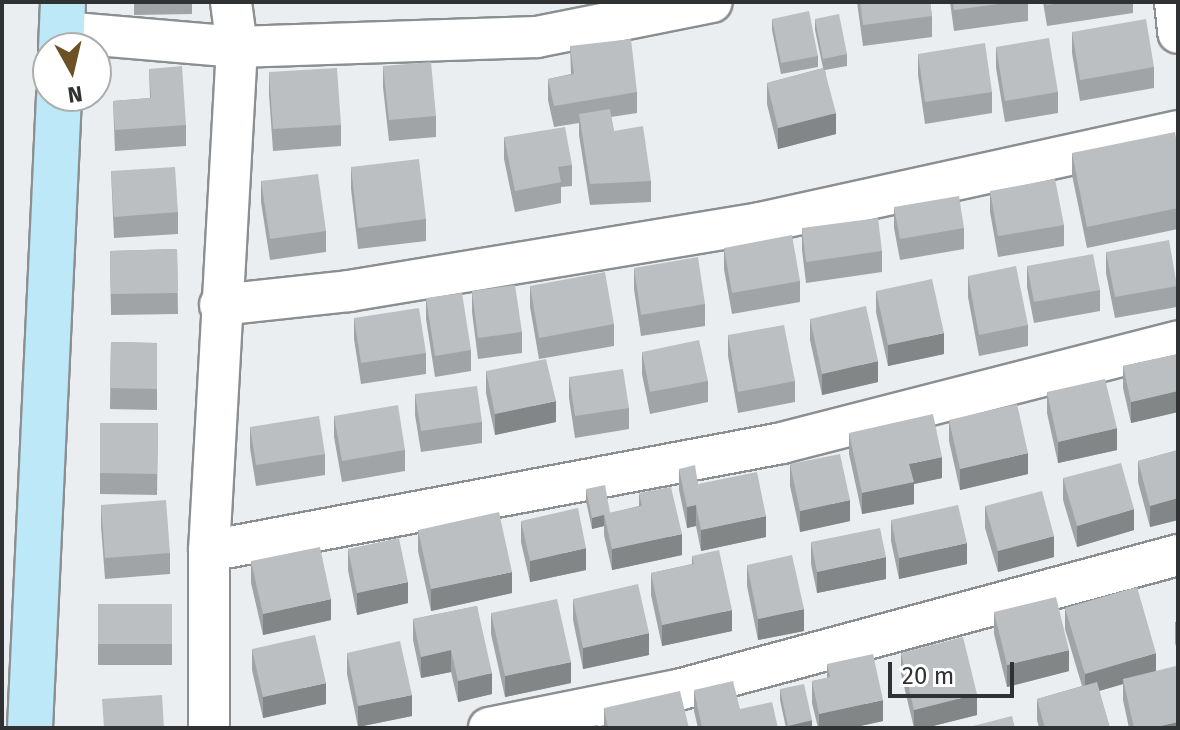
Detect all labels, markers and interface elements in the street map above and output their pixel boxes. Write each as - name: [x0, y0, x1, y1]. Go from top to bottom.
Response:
- north arrow: [32, 32, 112, 112]
- text: N: [66, 80, 84, 109]
- scale bar: [892, 646, 1018, 696]
- text: 20 m: [902, 662, 954, 690]

